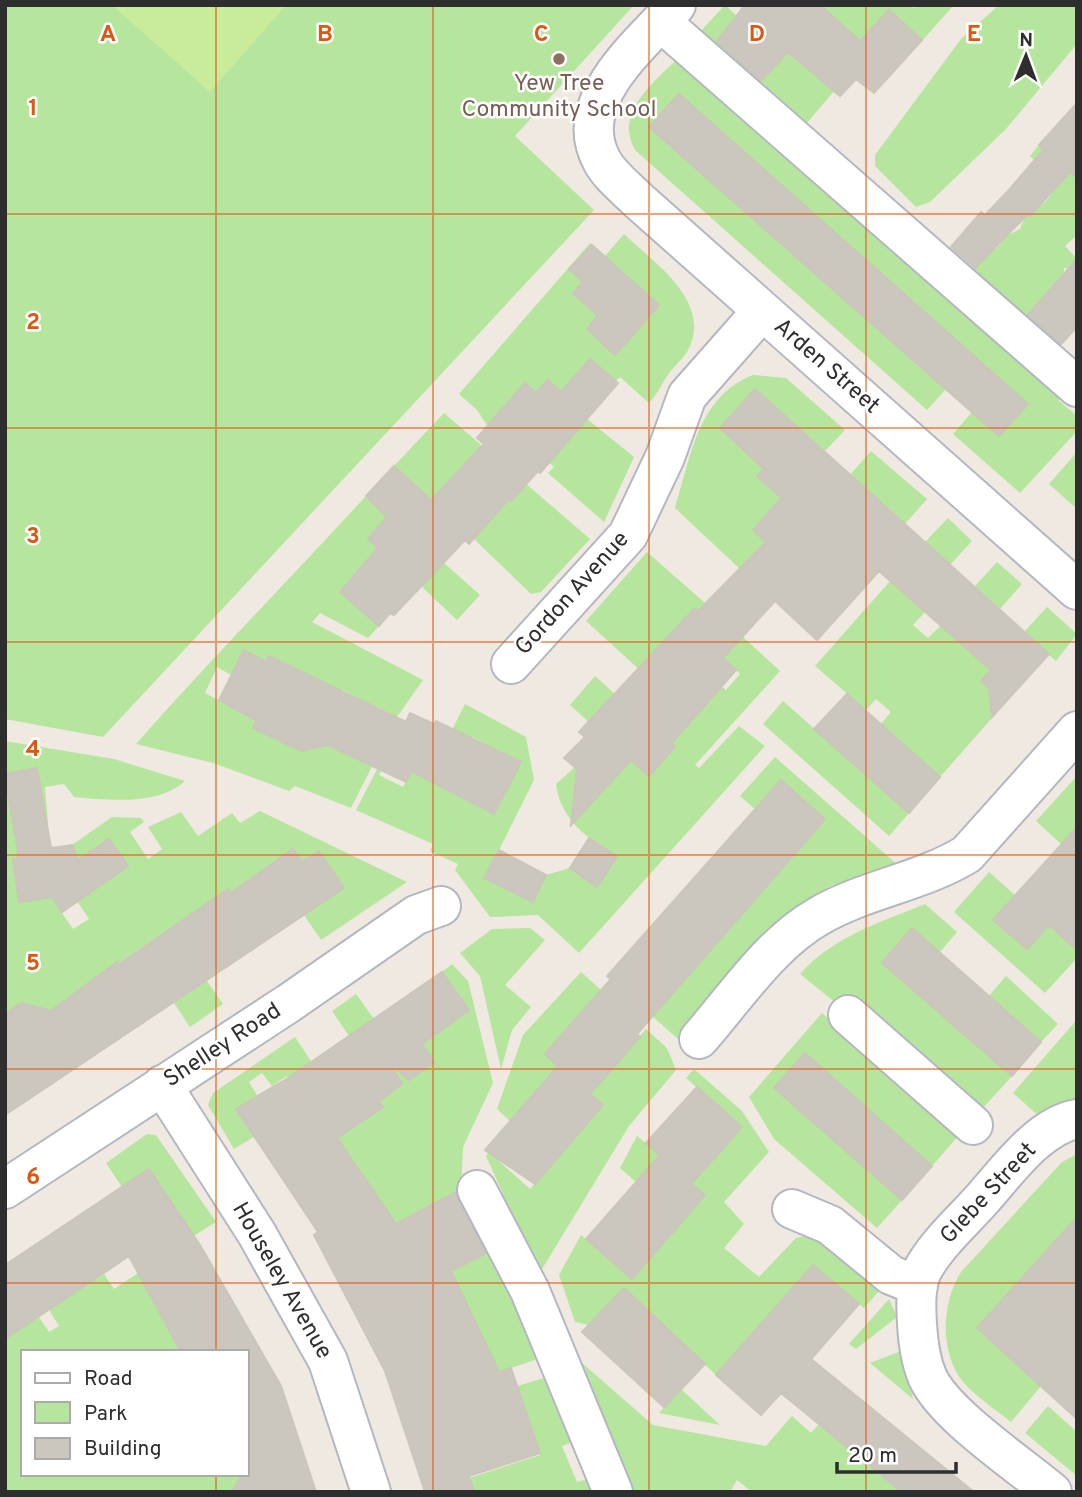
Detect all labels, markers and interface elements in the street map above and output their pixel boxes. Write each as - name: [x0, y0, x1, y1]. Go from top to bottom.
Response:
- text: A: [100, 21, 116, 50]
- text: B: [317, 21, 333, 50]
- text: C: [534, 21, 548, 50]
- text: D: [749, 21, 765, 50]
- text: E: [967, 21, 981, 50]
- north arrow: [991, 21, 1061, 91]
- text: N: [1019, 29, 1033, 53]
- marker: Yew Tree Community School: [551, 51, 567, 67]
- place label: Yew Tree Community School: [462, 70, 656, 125]
- text: 1: [28, 95, 38, 124]
- text: 2: [26, 309, 40, 338]
- street label: Arden Street: [767, 313, 885, 421]
- text: 3: [26, 523, 40, 552]
- street label: Gordon Avenue: [510, 526, 636, 662]
- text: 4: [26, 736, 40, 765]
- text: 5: [26, 950, 40, 979]
- street label: Shelley Road: [159, 997, 287, 1095]
- street label: Glebe Street: [935, 1137, 1043, 1251]
- text: 6: [26, 1164, 40, 1193]
- street label: Houseley Avenue: [224, 1197, 338, 1365]
- legend: [21, 1350, 248, 1476]
- text: Road: [84, 1366, 133, 1393]
- text: Park: [84, 1401, 127, 1428]
- scale bar: [837, 1430, 956, 1474]
- text: Building: [84, 1436, 162, 1463]
- text: 20 m: [848, 1443, 897, 1470]

